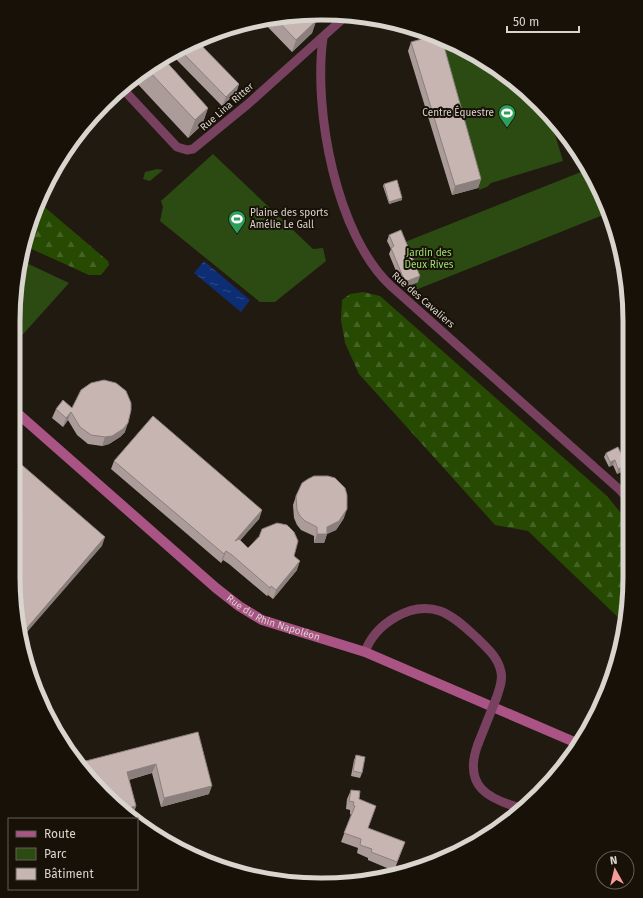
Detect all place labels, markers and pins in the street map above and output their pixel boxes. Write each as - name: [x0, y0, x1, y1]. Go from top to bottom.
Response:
- sports icon: Centre Équestre: [497, 103, 517, 128]
- place label: Centre Équestre: [422, 105, 494, 119]
- place label: Plaine des sports Amélie Le Gall: [250, 207, 328, 231]
- sports icon: Plaine des sports Amélie Le Gall: [227, 209, 247, 234]

